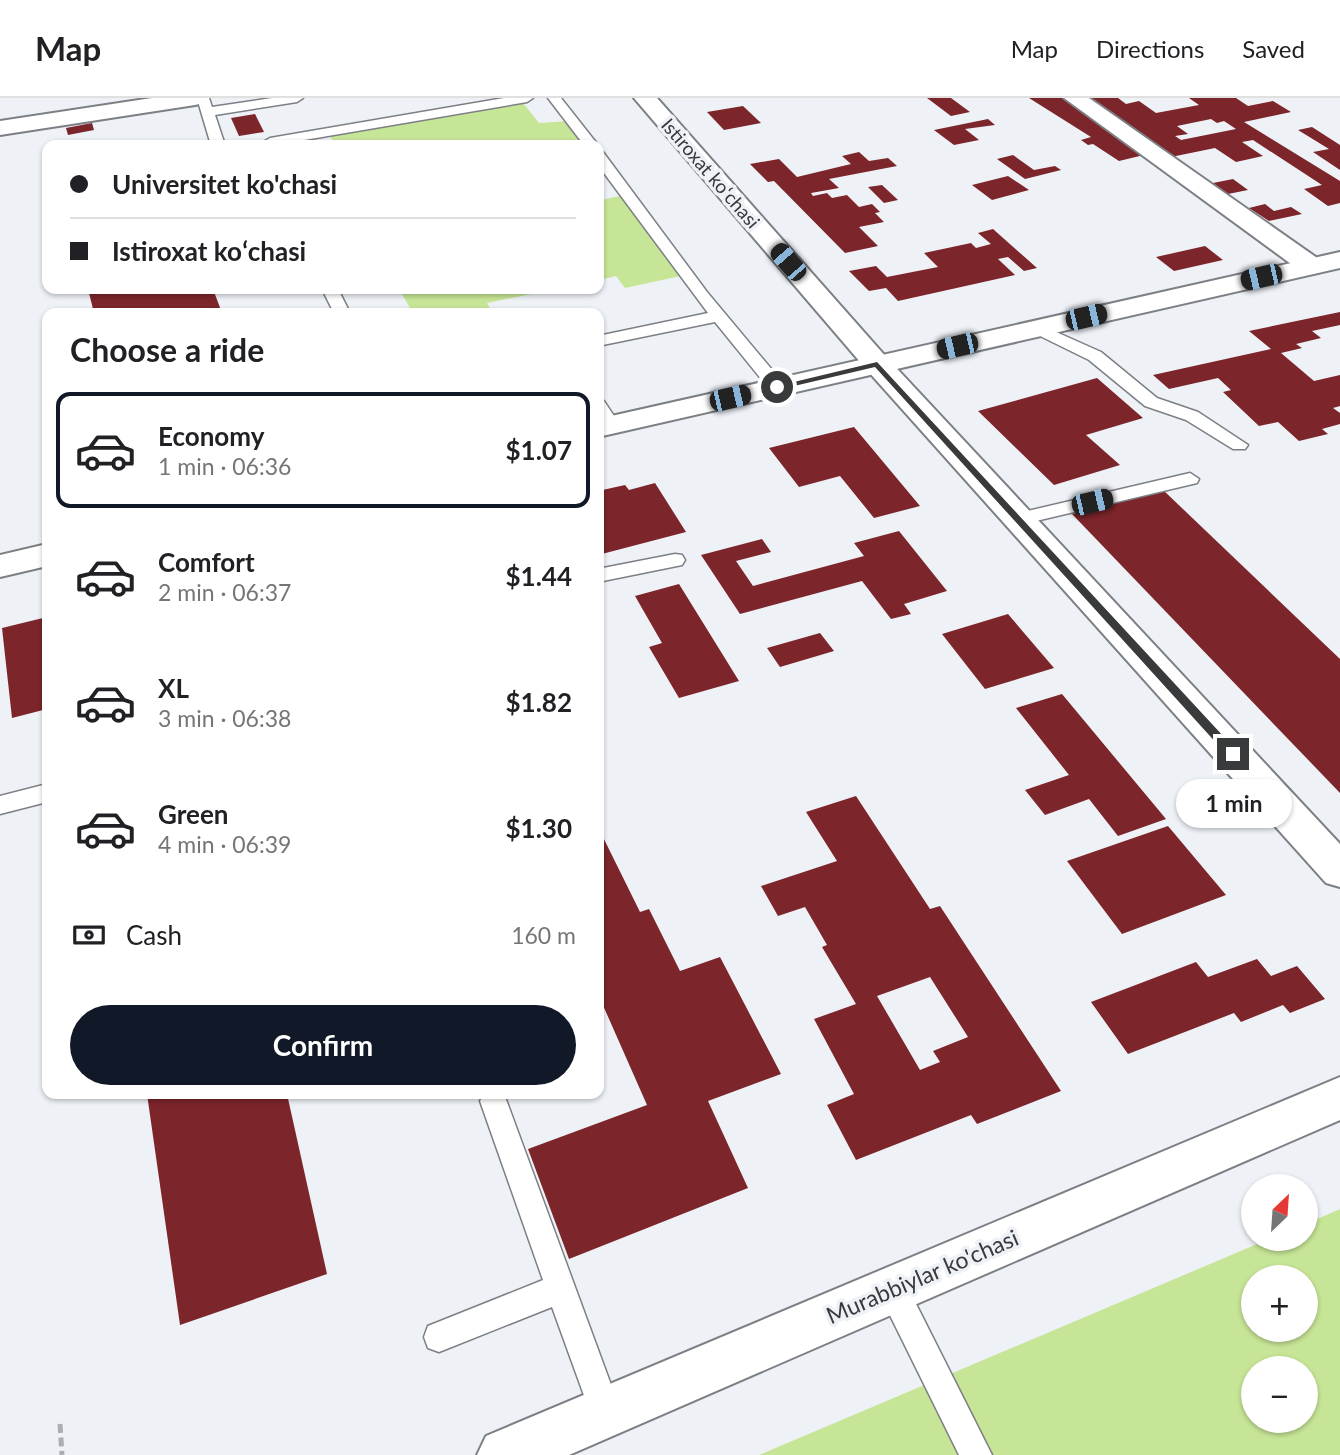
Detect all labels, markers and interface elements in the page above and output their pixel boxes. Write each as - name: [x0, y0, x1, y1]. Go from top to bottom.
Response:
- text: Map: [35, 28, 101, 68]
- text: Map: [1011, 34, 1058, 63]
- text: Directions: [1096, 34, 1204, 63]
- text: Saved: [1242, 34, 1305, 63]
- street label: Istiroxat koʻchasi: [657, 113, 765, 233]
- text: Universitet ko'chasi: [112, 168, 337, 200]
- text: Istiroxat koʻchasi: [112, 235, 306, 267]
- car: [767, 239, 810, 285]
- car: [1239, 262, 1284, 292]
- car: [1064, 302, 1109, 332]
- text: Choose a ride: [70, 330, 264, 369]
- car: [935, 331, 980, 361]
- route start: [761, 371, 793, 403]
- car: [708, 383, 753, 413]
- icon: car: [74, 419, 137, 482]
- text: Economy: [158, 420, 264, 452]
- text: $1.07: [506, 434, 572, 466]
- text: 1 min · 06:36: [158, 452, 291, 480]
- car: [1070, 487, 1115, 517]
- icon: car: [74, 545, 137, 608]
- text: Comfort: [158, 546, 255, 578]
- text: $1.44: [506, 560, 572, 592]
- text: 2 min · 06:37: [158, 578, 291, 606]
- icon: car: [74, 671, 137, 734]
- text: XL: [158, 672, 189, 704]
- text: $1.82: [506, 686, 572, 718]
- text: 3 min · 06:38: [158, 704, 291, 732]
- route end: [1217, 738, 1249, 770]
- callout: 1 min: [1175, 778, 1291, 828]
- text: 1 min: [1205, 789, 1263, 817]
- icon: car: [74, 797, 137, 860]
- text: Green: [158, 798, 228, 830]
- text: $1.30: [506, 812, 572, 844]
- text: 4 min · 06:39: [158, 830, 291, 858]
- icon: cash: [70, 916, 108, 954]
- text: Cash: [126, 919, 182, 951]
- text: 160 m: [511, 921, 576, 949]
- button: Confirm: [70, 1005, 576, 1085]
- north arrow: [1241, 1174, 1318, 1251]
- map controls: [1241, 1174, 1318, 1433]
- street label: Murabbiylar ko'chasi: [822, 1223, 1022, 1329]
- button: +: [1241, 1265, 1318, 1342]
- button: −: [1241, 1356, 1318, 1433]

